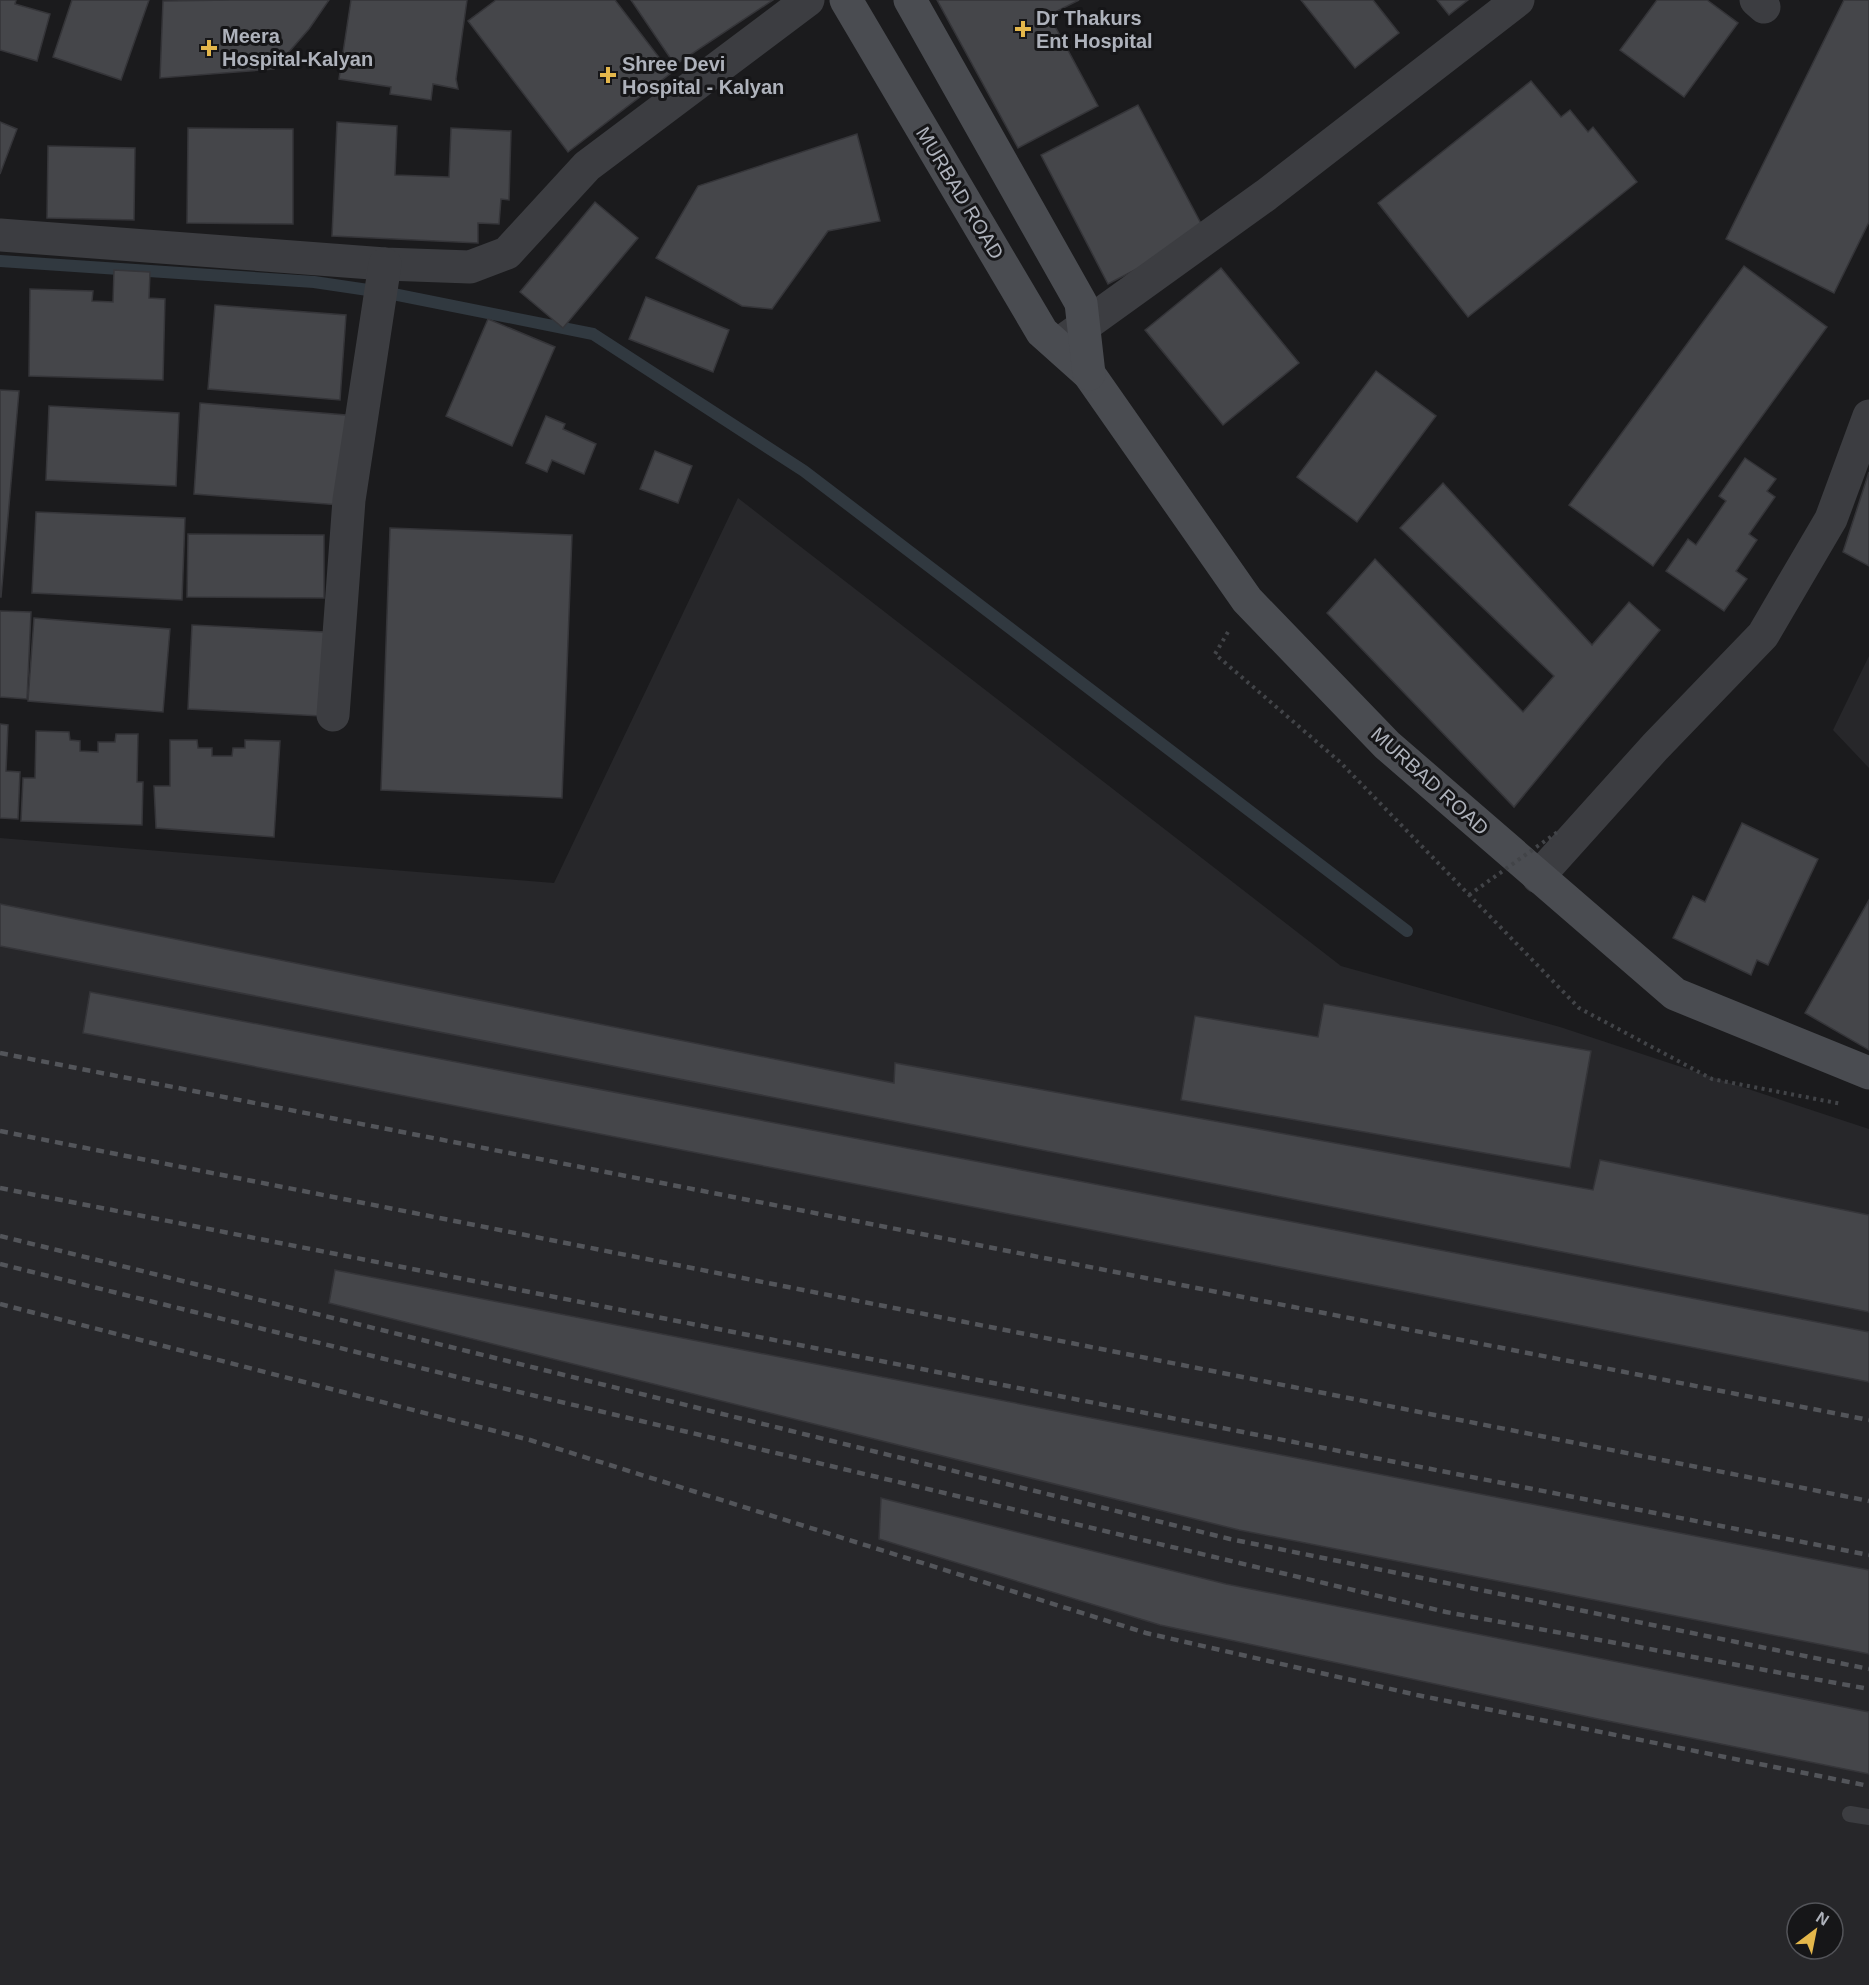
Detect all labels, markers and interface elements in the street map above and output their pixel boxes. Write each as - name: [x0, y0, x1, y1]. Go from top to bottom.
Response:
- place label: Dr Thakurs Ent Hospital: [1036, 7, 1153, 52]
- marker: Dr Thakurs Ent Hospital: [1014, 20, 1032, 38]
- place label: Meera Hospital-Kalyan: [222, 25, 373, 70]
- marker: Meera Hospital-Kalyan: [200, 39, 218, 57]
- place label: Shree Devi Hospital - Kalyan: [622, 53, 784, 98]
- marker: Shree Devi Hospital - Kalyan: [599, 66, 617, 84]
- street label: MURBAD ROAD: [912, 123, 1008, 263]
- street label: MURBAD ROAD: [1367, 723, 1493, 839]
- north arrow: [1785, 1901, 1845, 1961]
- text: N: [1813, 1908, 1832, 1929]

